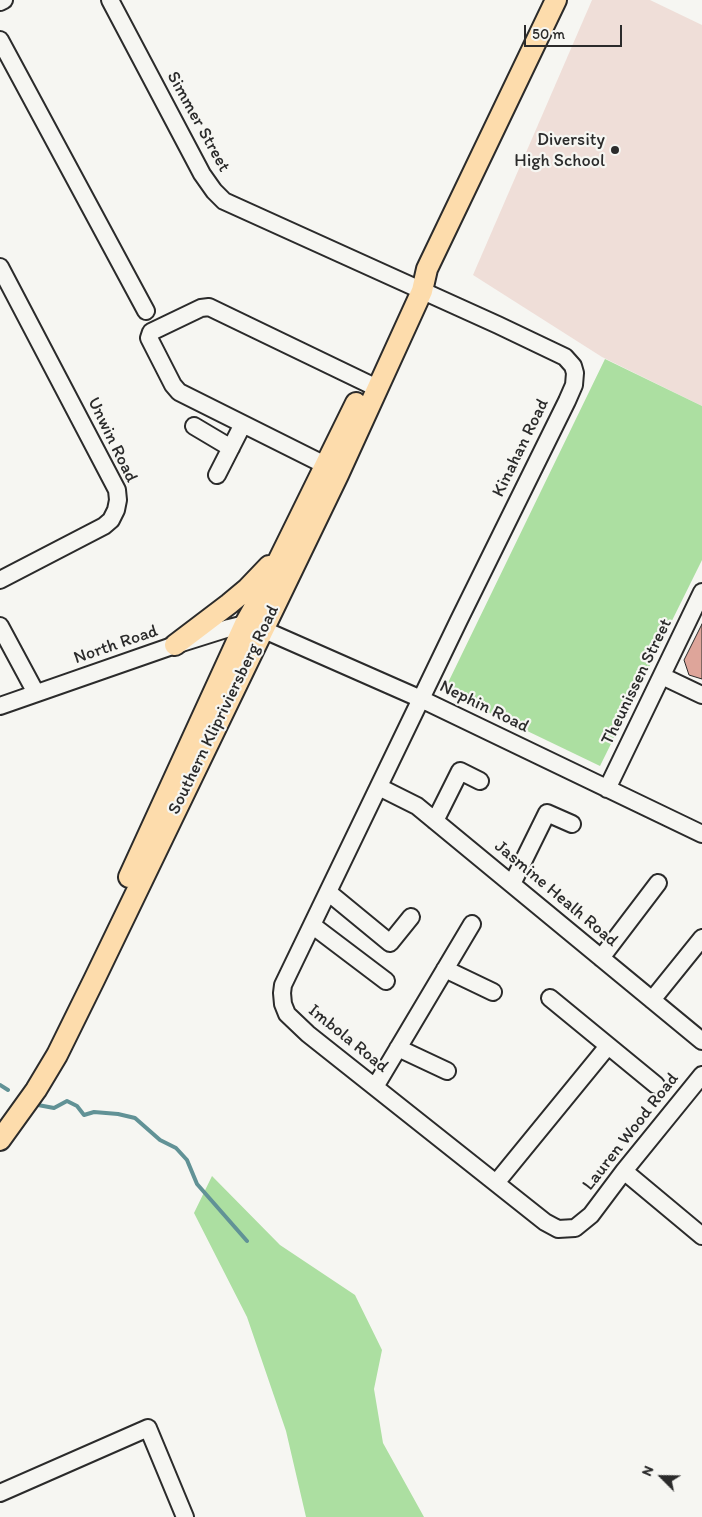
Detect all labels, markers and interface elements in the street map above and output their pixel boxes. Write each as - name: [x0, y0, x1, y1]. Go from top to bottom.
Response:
- scale bar: [527, 15, 624, 47]
- text: 50 m: [532, 25, 565, 43]
- street label: Simmer Street: [161, 68, 235, 176]
- place label: Diversity High School: [514, 129, 605, 172]
- marker: Diversity High School: [609, 144, 621, 156]
- street label: Unwin Road: [82, 394, 142, 486]
- street label: Kinahan Road: [488, 395, 554, 501]
- street label: Southern Klipriviersberg Road: [164, 602, 284, 818]
- street label: Theunissen Street: [597, 615, 677, 749]
- street label: North Road: [71, 621, 161, 669]
- street label: Nephin Road: [436, 676, 532, 738]
- street label: Jasmine Healh Road: [490, 836, 622, 952]
- street label: Imbola Road: [303, 1000, 393, 1078]
- street label: Lauren Wood Road: [578, 1069, 684, 1195]
- north arrow: [637, 1452, 687, 1502]
- text: N: [638, 1463, 657, 1479]

